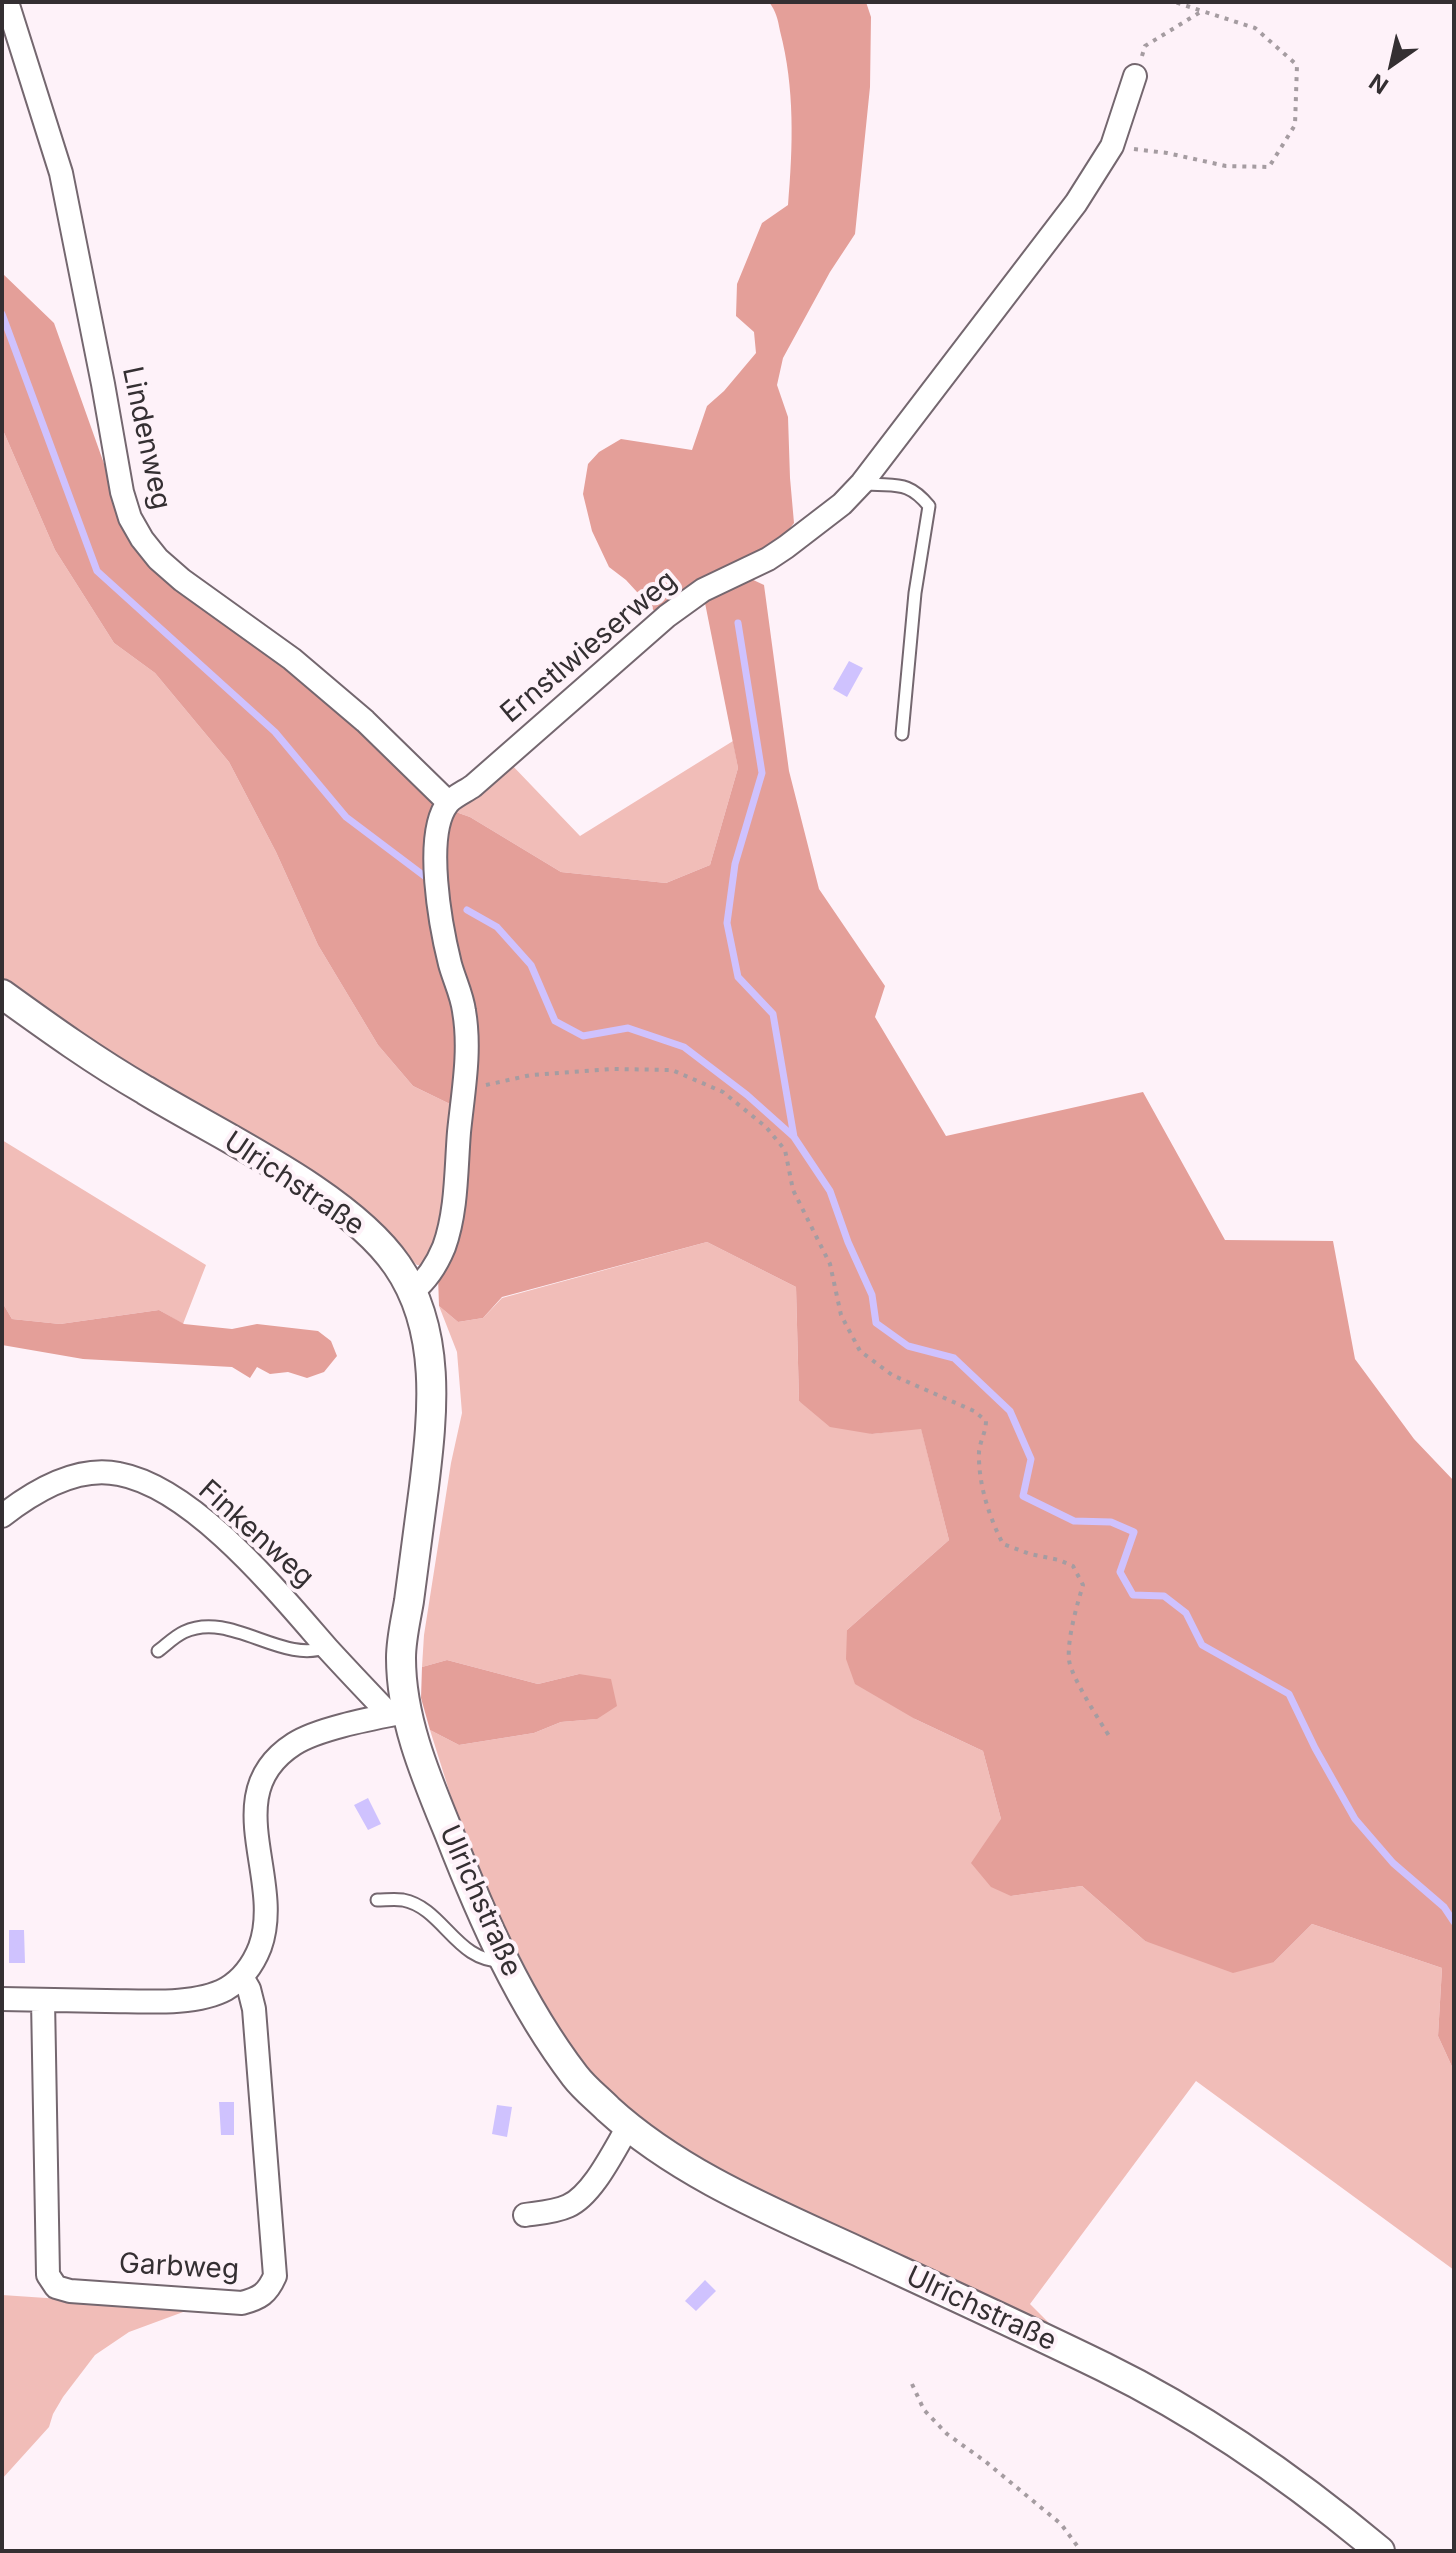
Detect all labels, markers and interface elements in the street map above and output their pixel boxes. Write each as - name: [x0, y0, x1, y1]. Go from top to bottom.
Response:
- north arrow: [1352, 24, 1432, 104]
- text: N: [1364, 68, 1393, 99]
- street label: Lindenweg: [114, 364, 178, 512]
- street label: Ernstlwieserweg: [494, 564, 684, 730]
- street label: Ulrichstraße: [218, 1125, 370, 1243]
- street label: Finkenweg: [191, 1474, 321, 1594]
- street label: Ulrichstraße: [432, 1820, 528, 1982]
- street label: Garbweg: [118, 2247, 240, 2287]
- street label: Ulrichstraße: [901, 2260, 1061, 2358]

